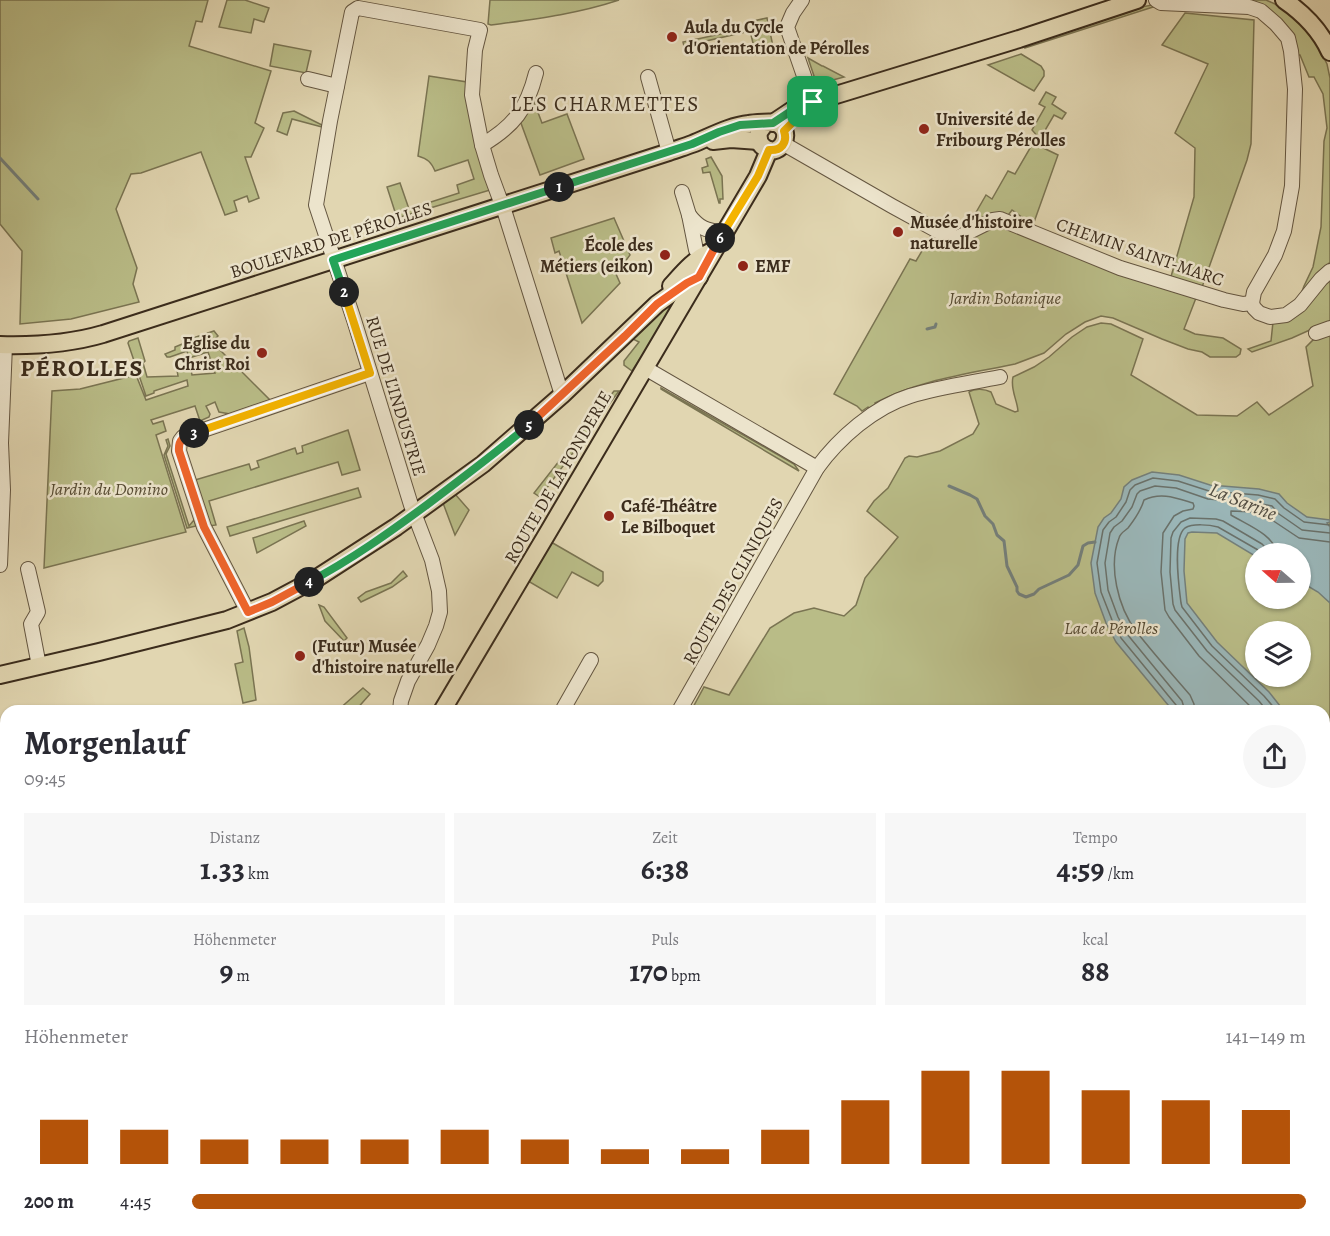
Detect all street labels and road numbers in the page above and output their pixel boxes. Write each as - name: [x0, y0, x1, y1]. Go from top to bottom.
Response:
- street label: BOULEVARD DE PÉROLLES: [227, 196, 435, 284]
- street label: CHEMIN SAINT-MARC: [1053, 212, 1227, 292]
- street label: RUE DE L'INDUSTRIE: [360, 313, 432, 479]
- street label: ROUTE DE LA FONDERIE: [499, 386, 617, 568]
- street label: ROUTE DES CLINIQUES: [677, 493, 789, 669]

